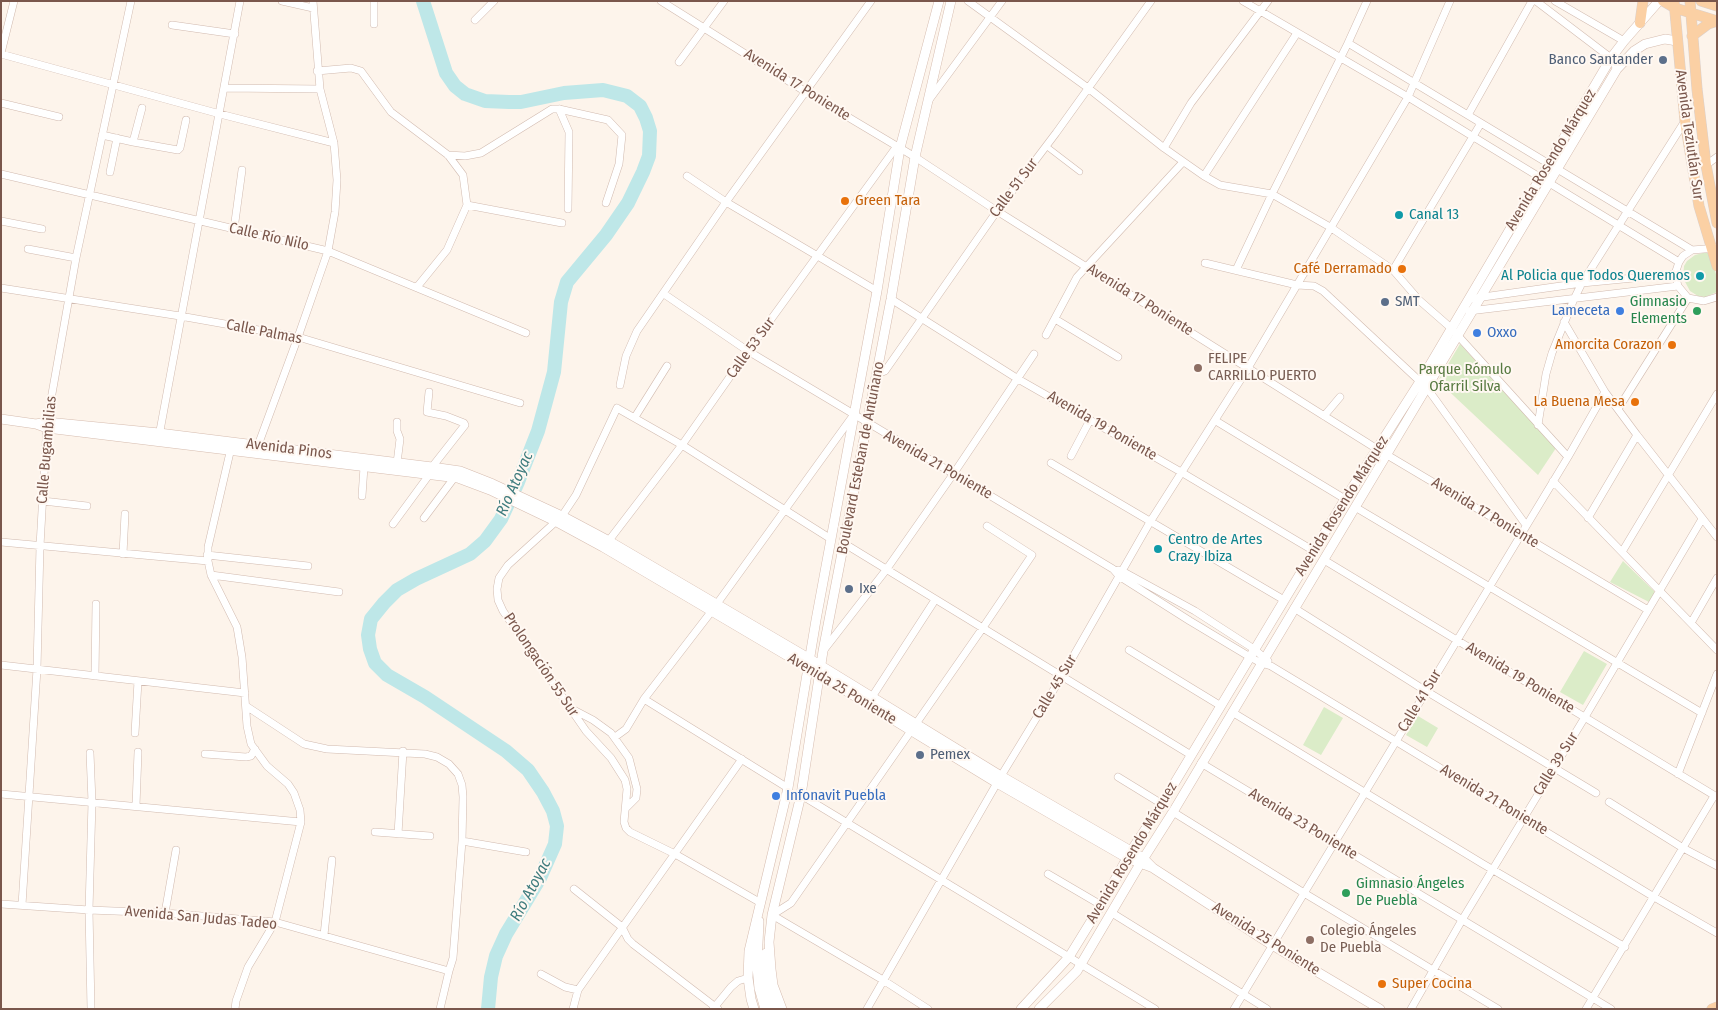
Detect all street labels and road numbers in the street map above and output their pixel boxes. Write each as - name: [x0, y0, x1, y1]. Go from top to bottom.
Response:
- street label: Avenida 17 Poniente: [740, 45, 854, 125]
- street label: Avenida Teziutlán Sur: [1671, 69, 1707, 201]
- street label: Avenida Rosendo Márquez: [1502, 86, 1600, 234]
- street label: Calle 51 Sur: [986, 155, 1042, 221]
- street label: Calle Río Nilo: [227, 219, 311, 255]
- street label: Avenida 17 Poniente: [1083, 260, 1197, 340]
- street label: Calle 53 Sur: [723, 314, 779, 382]
- street label: Calle Palmas: [225, 316, 303, 348]
- street label: Boulevard Esteban de Antuñano: [833, 360, 889, 556]
- street label: Avenida 19 Poniente: [1044, 387, 1160, 465]
- street label: Calle Bugambilias: [33, 395, 61, 505]
- street label: Avenida 21 Poniente: [880, 427, 996, 503]
- street label: Avenida Rosendo Márquez: [1292, 433, 1392, 579]
- street label: Avenida Pinos: [245, 435, 333, 463]
- street label: Avenida 17 Poniente: [1428, 474, 1542, 552]
- street label: Prolongación 55 Sur: [500, 610, 582, 720]
- street label: Avenida 19 Poniente: [1462, 638, 1578, 718]
- street label: Avenida 25 Poniente: [784, 649, 900, 729]
- street label: Calle 45 Sur: [1029, 652, 1081, 722]
- street label: Calle 41 Sur: [1394, 666, 1446, 736]
- street label: Calle 39 Sur: [1529, 729, 1583, 799]
- street label: Avenida 21 Poniente: [1437, 761, 1551, 839]
- street label: Avenida Rosendo Márquez: [1083, 779, 1181, 927]
- street label: Avenida 23 Poniente: [1245, 784, 1361, 864]
- street label: Avenida 25 Poniente: [1209, 899, 1323, 979]
- street label: Avenida San Judas Tadeo: [124, 902, 278, 934]

